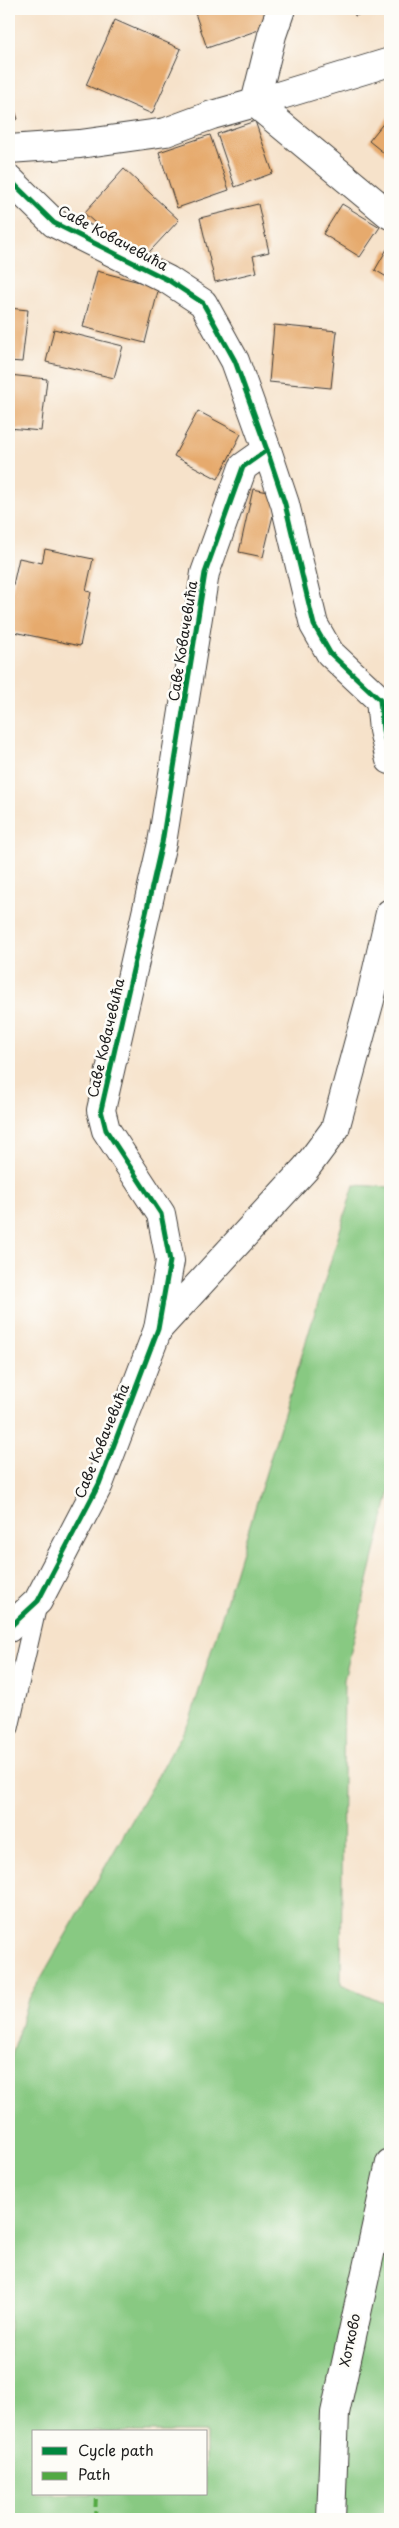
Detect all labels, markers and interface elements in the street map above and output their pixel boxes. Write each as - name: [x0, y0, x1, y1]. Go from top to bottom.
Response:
- street label: Саве Ковачевића: [54, 200, 172, 276]
- street label: Саве Ковачевића: [163, 579, 202, 703]
- street label: Саве Ковачевића: [82, 976, 130, 1100]
- street label: Саве Ковачевића: [69, 1380, 134, 1501]
- street label: Хотково: [334, 2311, 365, 2368]
- legend: [32, 2430, 208, 2496]
- text: Cycle path: [78, 2438, 154, 2461]
- text: Path: [78, 2462, 110, 2485]

